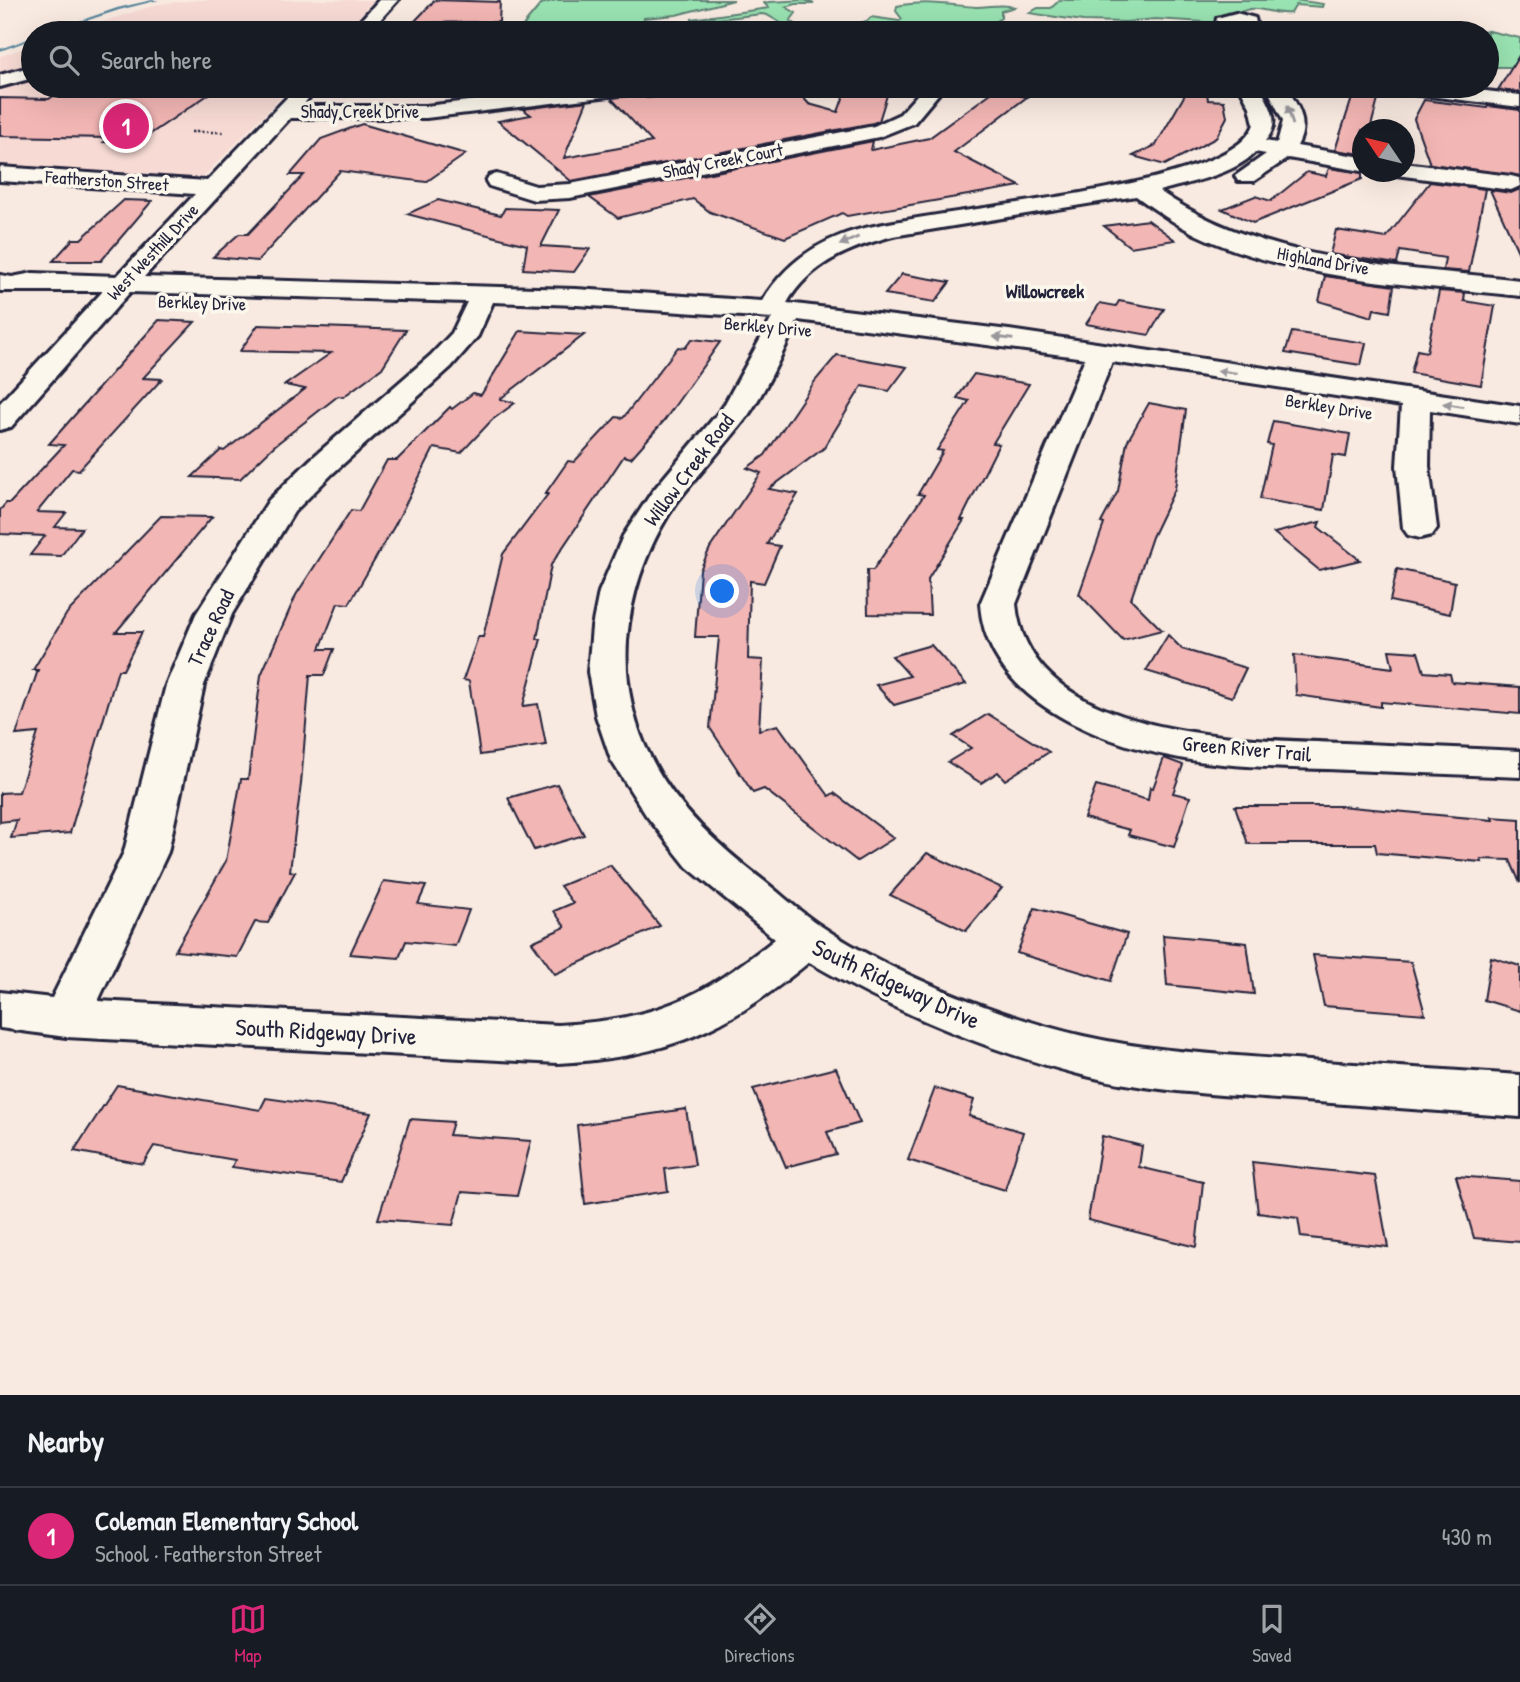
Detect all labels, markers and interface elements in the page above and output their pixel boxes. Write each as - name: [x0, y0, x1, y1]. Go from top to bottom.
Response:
- search box: [21, 21, 1499, 98]
- icon: search: [45, 41, 83, 79]
- text: Search here: [101, 42, 212, 77]
- street label: Shady Creek Drive: [301, 99, 419, 124]
- pin: 1: [103, 100, 149, 152]
- one-way arrow: [1284, 104, 1295, 126]
- north arrow: [1352, 119, 1415, 182]
- street label: Shady Creek Court: [661, 136, 786, 184]
- street label: Featherston Street: [44, 164, 170, 197]
- street label: West Westhill Drive: [101, 198, 204, 306]
- one-way arrow: [839, 236, 860, 247]
- street label: Highland Drive: [1275, 240, 1371, 281]
- district label: Willowcreek: [1006, 278, 1084, 304]
- street label: Berkley Drive: [157, 288, 247, 317]
- street label: Berkley Drive: [723, 310, 813, 343]
- one-way arrow: [991, 332, 1013, 343]
- one-way arrow: [1216, 366, 1238, 377]
- street label: Berkley Drive: [1284, 387, 1375, 426]
- one-way arrow: [1441, 399, 1463, 410]
- street label: Willow Creek Road: [637, 407, 740, 532]
- your location: [705, 574, 739, 608]
- street label: Trace Road: [180, 585, 241, 671]
- street label: Green River Trail: [1181, 728, 1313, 769]
- street label: South Ridgeway Drive: [807, 930, 986, 1036]
- street label: South Ridgeway Drive: [235, 1010, 418, 1052]
- text: Nearby: [28, 1421, 104, 1461]
- text: Coleman Elementary School: [95, 1503, 358, 1538]
- text: 1: [47, 1521, 55, 1552]
- text: 430 m: [1442, 1521, 1492, 1552]
- text: School · Featherston Street: [95, 1538, 322, 1569]
- tab: Map: [229, 1600, 267, 1668]
- tab: Directions: [725, 1600, 795, 1668]
- tab: Saved: [1252, 1600, 1291, 1668]

